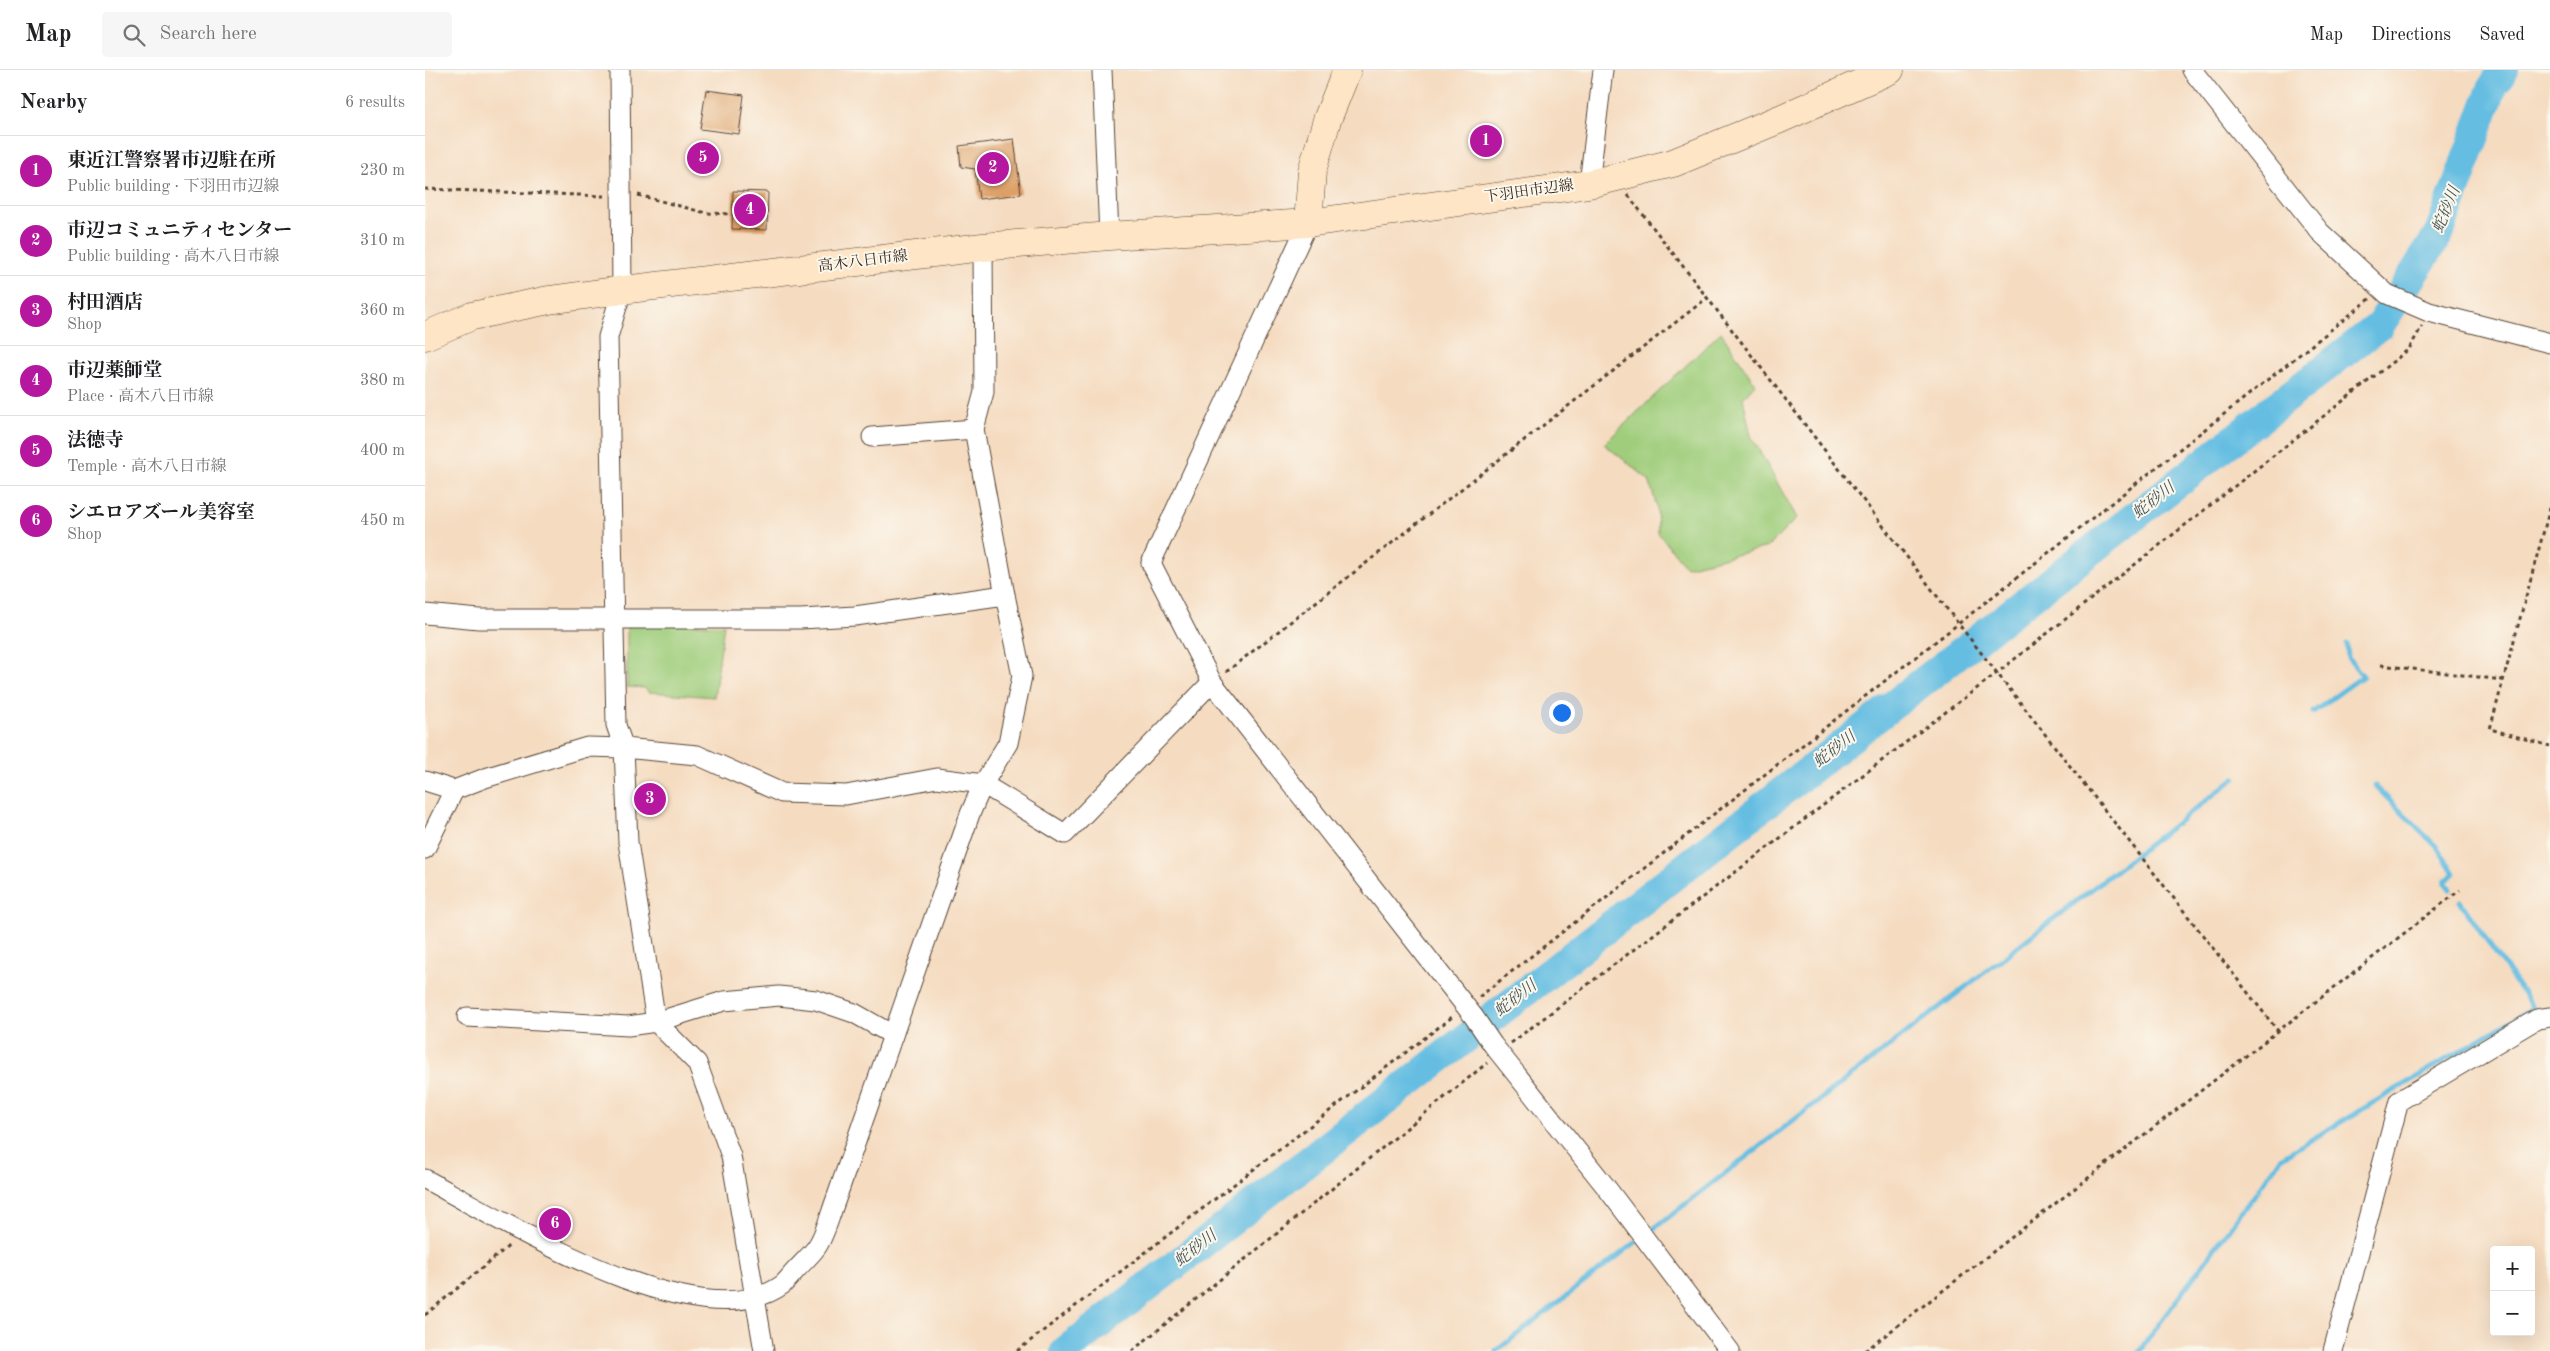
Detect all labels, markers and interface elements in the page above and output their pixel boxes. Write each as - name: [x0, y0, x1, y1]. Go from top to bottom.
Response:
- search box: [102, 12, 452, 57]
- icon: search: [120, 21, 148, 49]
- text: Map: [25, 23, 72, 47]
- text: Search here: [160, 25, 257, 44]
- text: Map: [2310, 26, 2343, 44]
- text: Directions: [2371, 26, 2451, 44]
- text: Saved: [2479, 26, 2525, 44]
- text: Nearby: [20, 92, 88, 113]
- text: 6 results: [345, 95, 405, 111]
- pin: 1: [1470, 122, 1502, 160]
- pin: 5: [687, 139, 719, 177]
- pin: 2: [977, 149, 1009, 187]
- text: 東近江警察署市辺駐在所: [67, 152, 276, 171]
- text: 1: [31, 163, 41, 179]
- text: 230 m: [360, 163, 405, 179]
- street label: 下羽田市辺線: [1483, 176, 1575, 206]
- text: Public building · 下羽田市辺線: [67, 179, 279, 195]
- water label: 蛇砂川: [2429, 182, 2464, 235]
- pin: 4: [734, 191, 766, 229]
- text: 市辺コミュニティセンター: [67, 222, 292, 241]
- text: 2: [31, 233, 41, 249]
- text: 310 m: [360, 233, 405, 249]
- street label: 高木八日市線: [817, 247, 909, 275]
- text: Public building · 高木八日市線: [67, 249, 279, 265]
- text: 村田酒店: [67, 294, 143, 313]
- text: 3: [31, 303, 41, 319]
- text: 360 m: [360, 303, 405, 319]
- text: Shop: [67, 317, 102, 333]
- text: 市辺薬師堂: [67, 362, 162, 381]
- text: 4: [31, 373, 41, 389]
- text: 380 m: [360, 373, 405, 389]
- text: Place · 高木八日市線: [67, 389, 214, 405]
- text: 法徳寺: [67, 432, 124, 451]
- text: 5: [31, 443, 41, 459]
- text: 400 m: [360, 443, 405, 459]
- text: Temple · 高木八日市線: [67, 459, 227, 475]
- water label: 蛇砂川: [2129, 477, 2179, 522]
- text: シエロアズール美容室: [67, 504, 255, 523]
- text: 6: [31, 513, 41, 529]
- text: 450 m: [360, 513, 405, 529]
- text: Shop: [67, 527, 102, 543]
- your location: [1549, 700, 1575, 726]
- water label: 蛇砂川: [1810, 726, 1860, 771]
- pin: 3: [634, 780, 666, 818]
- water label: 蛇砂川: [1491, 975, 1541, 1020]
- pin: 6: [539, 1205, 571, 1243]
- water label: 蛇砂川: [1171, 1225, 1221, 1270]
- map controls: [2490, 1246, 2535, 1336]
- button: +: [2490, 1246, 2535, 1291]
- button: −: [2490, 1291, 2535, 1336]

